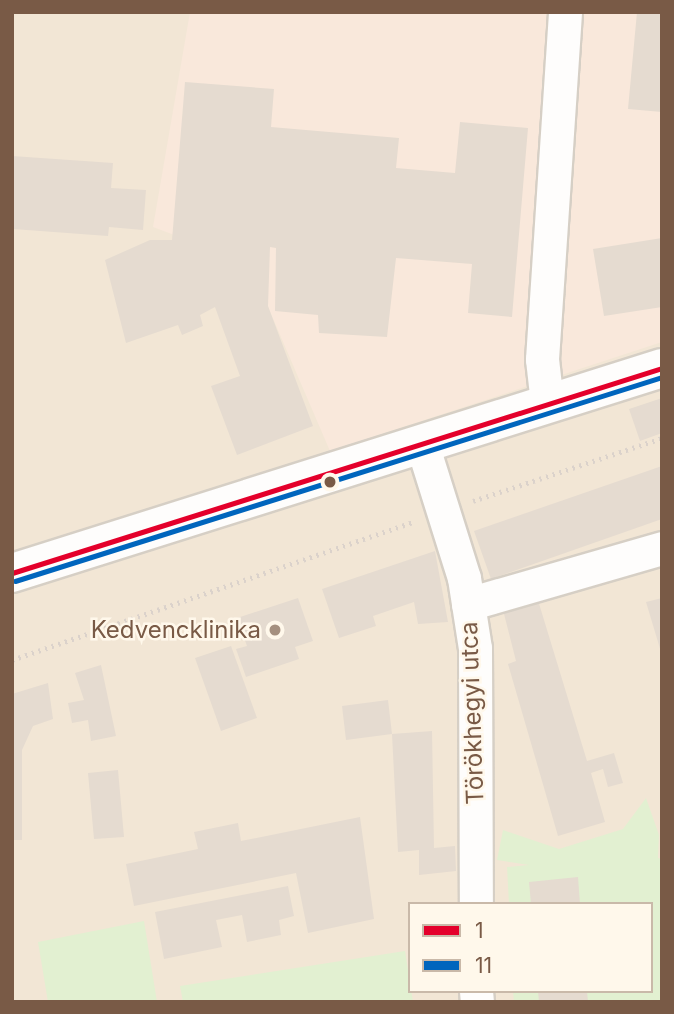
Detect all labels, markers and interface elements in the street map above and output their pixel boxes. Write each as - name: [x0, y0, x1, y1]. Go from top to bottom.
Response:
- unlabelled marker: [323, 475, 337, 489]
- place label: Kedvencklinika: [91, 616, 261, 644]
- street label: Törökhegyi utca: [454, 621, 490, 805]
- marker: Kedvencklinika: [267, 622, 283, 638]
- legend: [408, 902, 653, 993]
- text: 1: [475, 918, 484, 943]
- text: 11: [475, 953, 492, 978]

